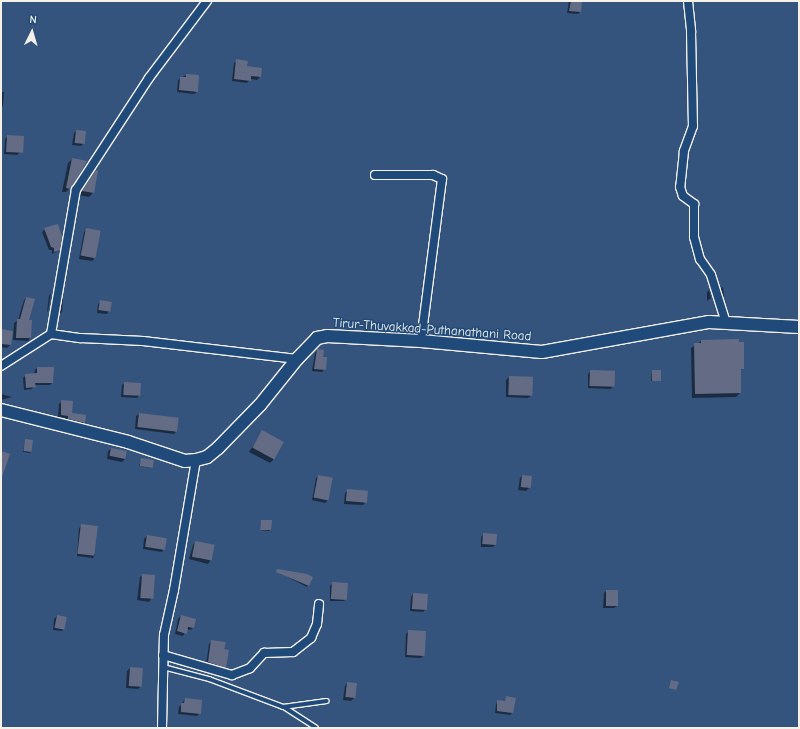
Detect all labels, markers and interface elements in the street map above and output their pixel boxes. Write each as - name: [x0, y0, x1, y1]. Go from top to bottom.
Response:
- north arrow: [12, 12, 52, 52]
- text: N: [29, 13, 37, 26]
- street label: Tirur-Thuvakkad-Puthanathani Road: [332, 315, 532, 345]

